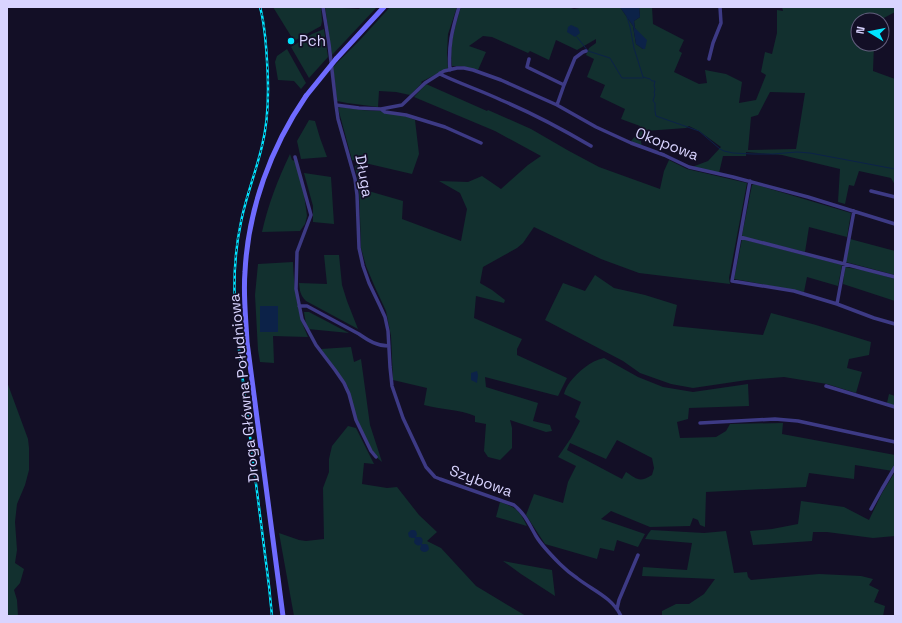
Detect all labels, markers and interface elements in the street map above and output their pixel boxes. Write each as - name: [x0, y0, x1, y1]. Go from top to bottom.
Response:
- north arrow: [850, 12, 890, 52]
- text: N: [853, 25, 868, 35]
- place label: Pch: [299, 31, 326, 50]
- marker: Pch: [286, 36, 296, 46]
- street label: Okopowa: [633, 123, 702, 164]
- street label: Długa: [351, 153, 378, 199]
- street label: Droga Główna Południowa: [224, 292, 263, 483]
- street label: Szybowa: [447, 460, 516, 501]

